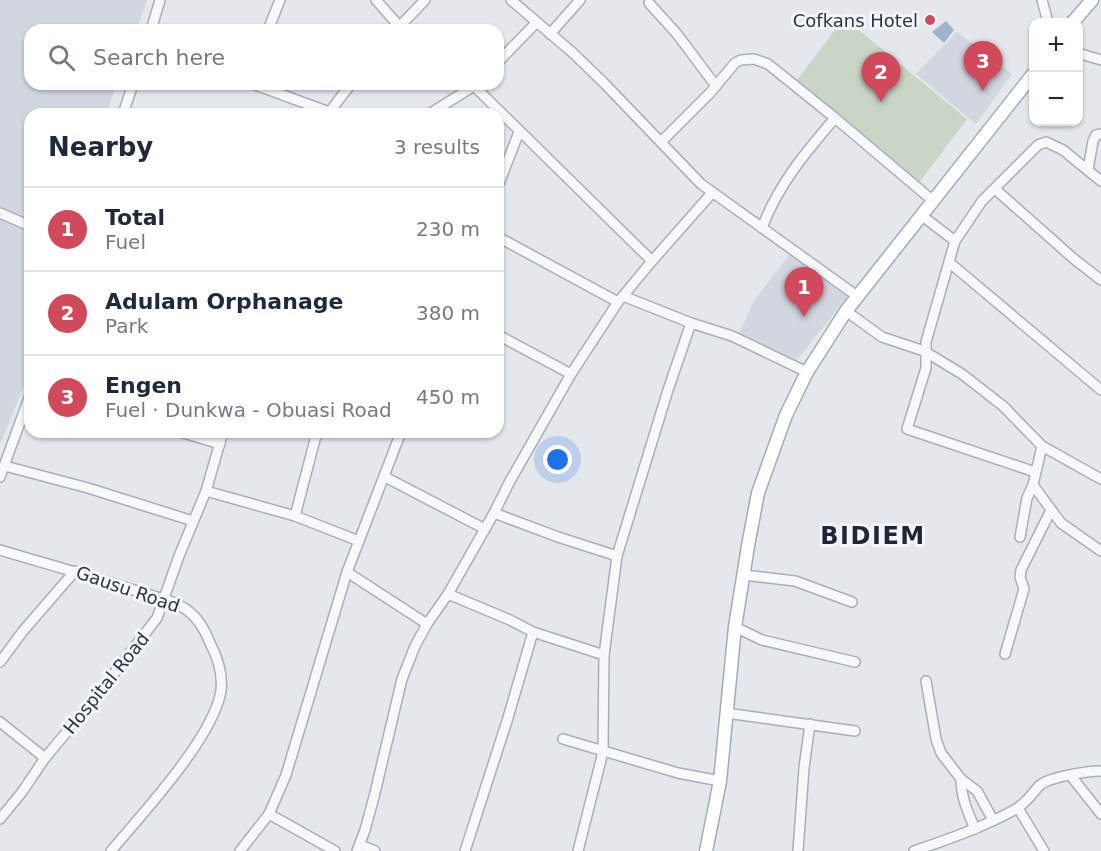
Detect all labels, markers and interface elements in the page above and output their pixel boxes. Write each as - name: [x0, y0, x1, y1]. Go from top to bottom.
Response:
- place label: Cofkans Hotel: [793, 10, 918, 31]
- marker: Cofkans Hotel: [923, 13, 937, 27]
- map controls: [1029, 18, 1083, 126]
- button: +: [1029, 18, 1083, 72]
- search box: [24, 24, 504, 90]
- icon: search: [45, 41, 78, 74]
- pin: 3: [964, 42, 1002, 91]
- text: Search here: [93, 45, 225, 70]
- pin: 2: [862, 52, 900, 102]
- button: −: [1029, 72, 1083, 126]
- text: Nearby: [48, 132, 153, 162]
- text: 3 results: [394, 135, 480, 159]
- text: Total: [105, 205, 165, 230]
- text: 1: [61, 217, 74, 241]
- text: 230 m: [416, 217, 480, 241]
- text: Fuel: [105, 230, 146, 254]
- pin: 1: [784, 268, 824, 317]
- text: Adulam Orphanage: [105, 289, 343, 314]
- text: 2: [61, 301, 74, 325]
- text: 380 m: [416, 301, 480, 325]
- text: Park: [105, 314, 148, 338]
- text: Engen: [105, 373, 182, 398]
- text: 3: [61, 385, 74, 409]
- text: 450 m: [416, 385, 480, 409]
- text: Fuel · Dunkwa - Obuasi Road: [105, 398, 392, 422]
- your location: [543, 445, 572, 474]
- district label: BIDIEM: [820, 522, 926, 550]
- street label: Gausu Road: [73, 561, 183, 617]
- street label: Hospital Road: [59, 628, 153, 738]

